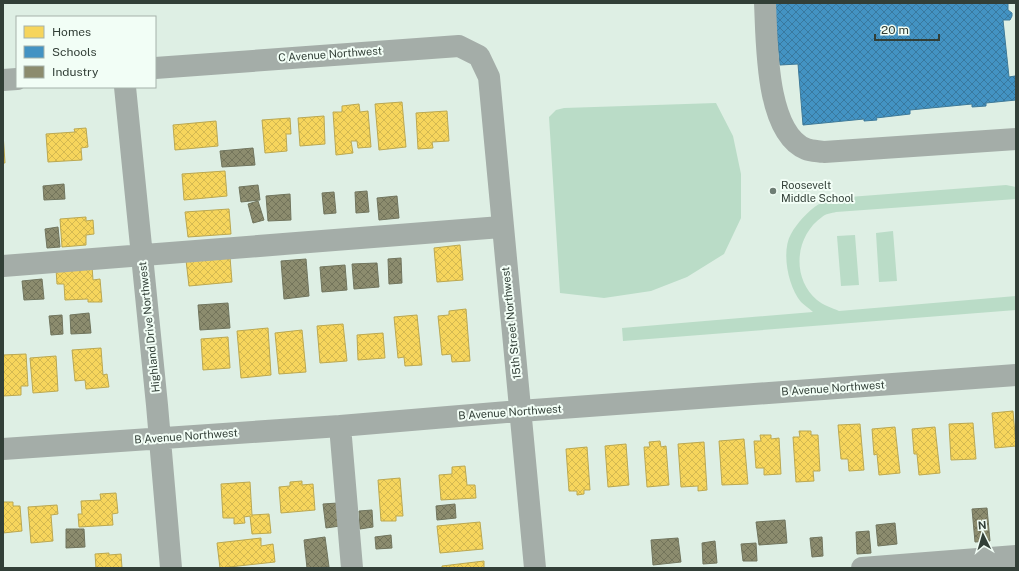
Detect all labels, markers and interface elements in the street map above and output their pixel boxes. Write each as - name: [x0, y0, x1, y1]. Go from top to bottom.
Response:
- legend: [16, 16, 156, 88]
- scale bar: [875, 16, 939, 42]
- text: 20 m: [881, 23, 909, 37]
- text: Homes: [52, 25, 91, 39]
- street label: C Avenue Northwest: [278, 44, 382, 64]
- text: Schools: [52, 45, 97, 59]
- text: Industry: [52, 65, 99, 79]
- place label: Roosevelt Middle School: [781, 179, 854, 204]
- marker: Roosevelt Middle School: [768, 186, 778, 196]
- street label: Highland Drive Northwest: [136, 261, 162, 393]
- street label: 15th Street Northwest: [499, 266, 523, 380]
- street label: B Avenue Northwest: [781, 378, 885, 398]
- street label: B Avenue Northwest: [458, 402, 562, 422]
- street label: B Avenue Northwest: [134, 426, 238, 446]
- north arrow: [963, 515, 1003, 555]
- text: N: [977, 519, 987, 531]

